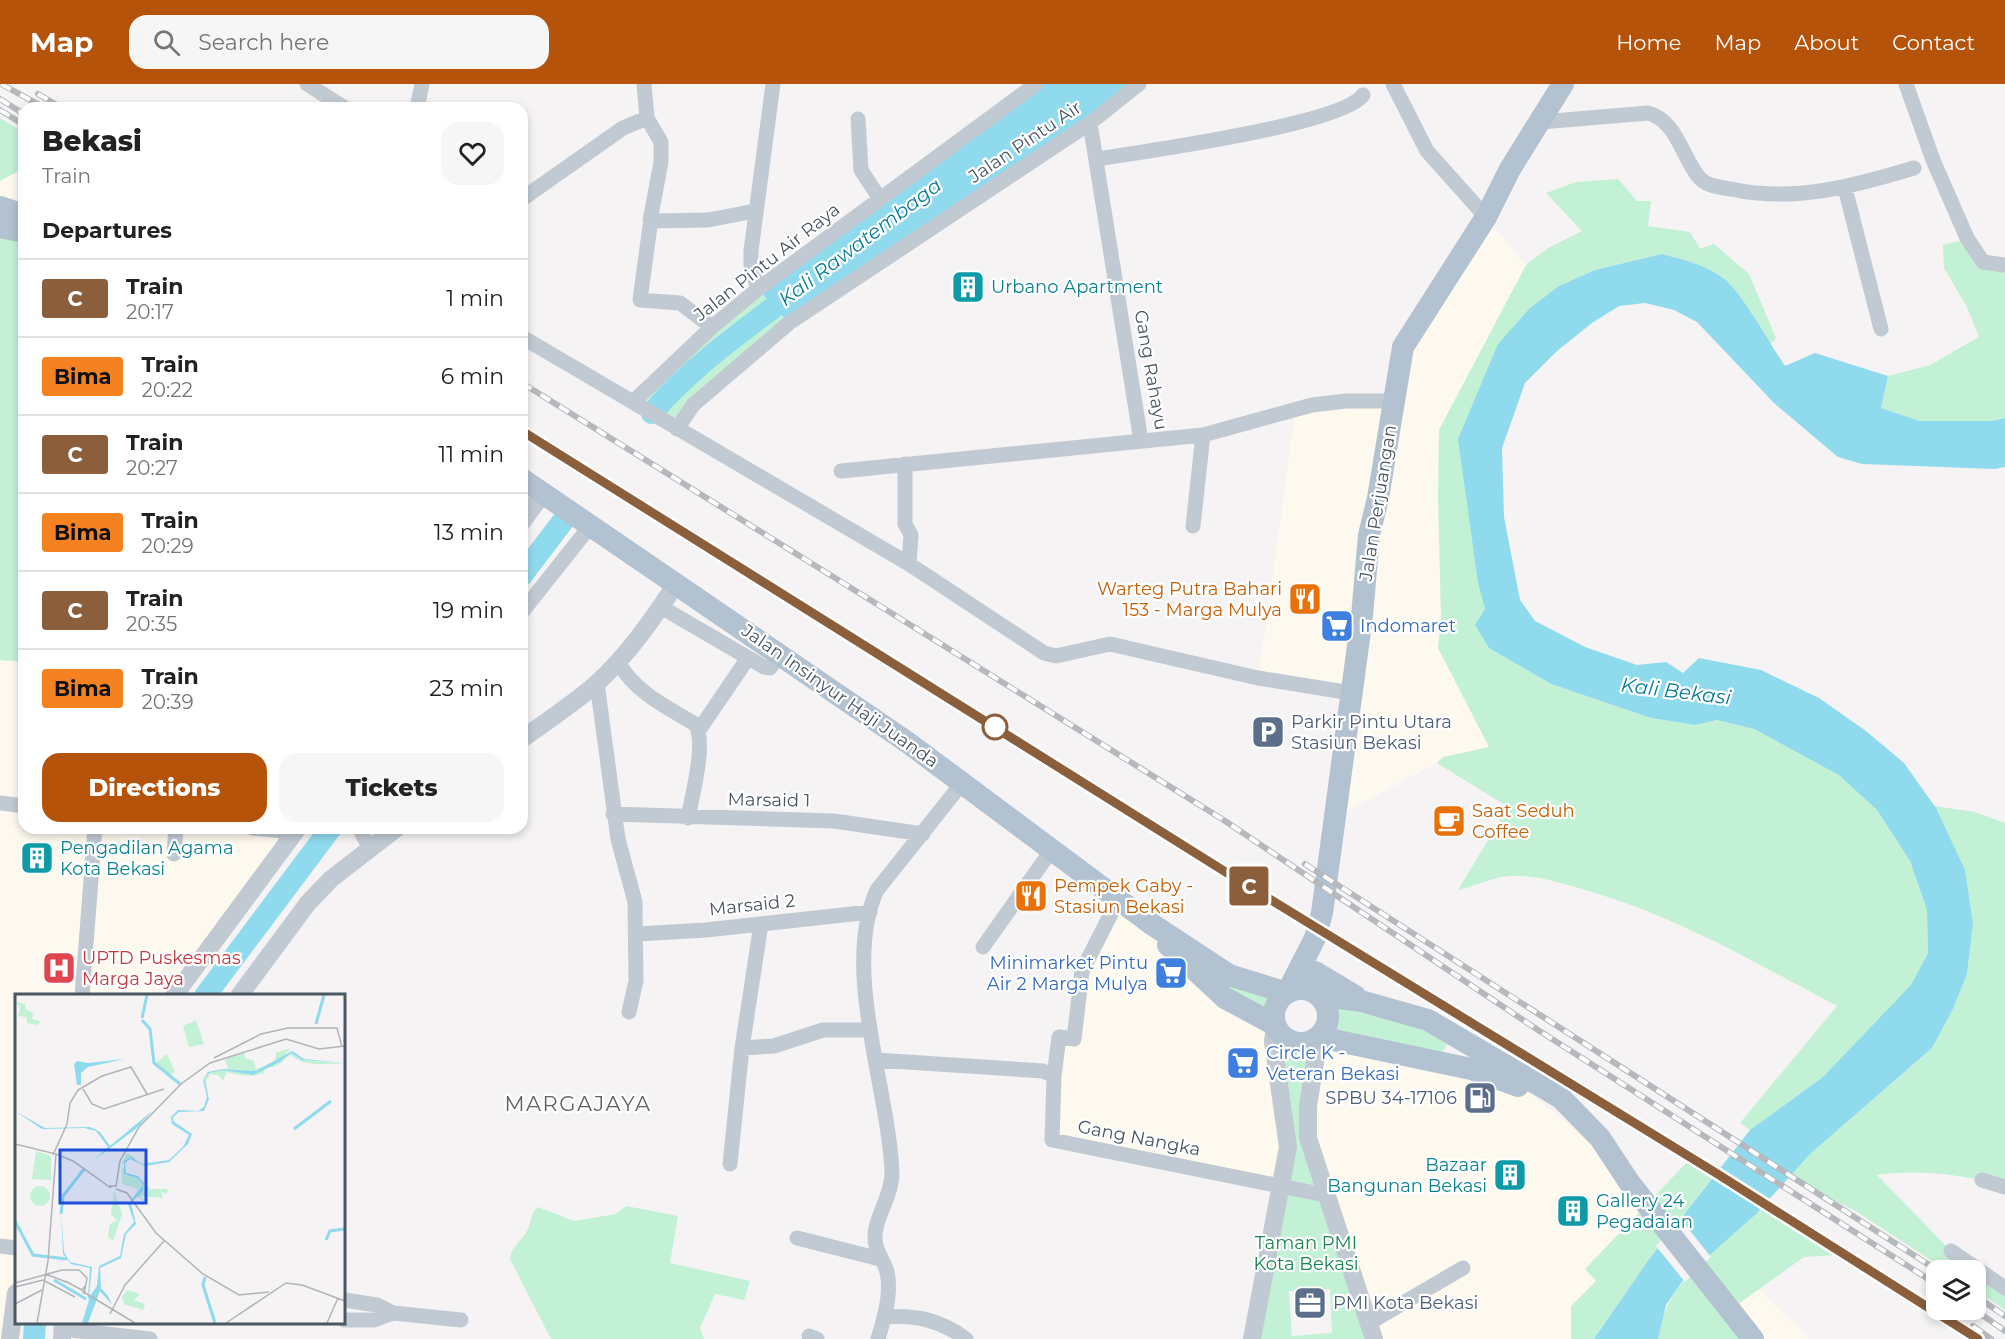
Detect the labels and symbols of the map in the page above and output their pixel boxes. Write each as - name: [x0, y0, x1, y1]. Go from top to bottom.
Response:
- street label: Jalan Pintu Air: [964, 96, 1085, 188]
- water label: Kali Rawatembaga: [774, 173, 946, 311]
- street label: Jalan Pintu Air Raya: [689, 198, 844, 326]
- building icon: Urbano Apartment: [950, 269, 986, 305]
- place label: Urbano Apartment: [991, 276, 1163, 298]
- street label: Gang Rahayu: [1130, 308, 1172, 432]
- street label: Jalan Perjuangan: [1355, 423, 1401, 584]
- place label: Warteg Putra Bahari 153 - Marga Mulya: [1097, 578, 1282, 621]
- restaurant icon: Warteg Putra Bahari 153 - Marga Mulya: [1287, 581, 1323, 617]
- supermarket icon: Indomaret: [1319, 608, 1355, 644]
- place label: Indomaret: [1360, 615, 1456, 637]
- street label: Jalan Insinyur Haji Juanda: [736, 619, 943, 772]
- water label: Kali Bekasi: [1620, 672, 1733, 710]
- place label: Parkir Pintu Utara Stasiun Bekasi: [1291, 711, 1452, 754]
- unlabelled marker: [982, 714, 1008, 740]
- parking icon: Parkir Pintu Utara Stasiun Bekasi: [1250, 714, 1286, 750]
- street label: Marsaid 1: [727, 788, 811, 812]
- place label: Saat Seduh Coffee: [1472, 800, 1575, 843]
- cafe icon: Saat Seduh Coffee: [1431, 803, 1467, 839]
- place label: Pengadilan Agama Kota Bekasi: [60, 837, 234, 880]
- building icon: Pengadilan Agama Kota Bekasi: [19, 840, 55, 876]
- line badge: C: [1230, 866, 1268, 906]
- place label: Pempek Gaby - Stasiun Bekasi: [1054, 875, 1193, 918]
- restaurant icon: Pempek Gaby - Stasiun Bekasi: [1013, 878, 1049, 914]
- street label: Marsaid 2: [708, 890, 796, 920]
- place label: UPTD Puskesmas Marga Jaya: [82, 947, 241, 990]
- hospital icon: UPTD Puskesmas Marga Jaya: [41, 950, 77, 986]
- place label: Minimarket Pintu Air 2 Marga Mulya: [987, 952, 1148, 995]
- supermarket icon: Minimarket Pintu Air 2 Marga Mulya: [1153, 955, 1189, 991]
- inset map: [15, 994, 345, 1324]
- place label: Circle K - Veteran Bekasi: [1266, 1042, 1400, 1085]
- supermarket icon: Circle K - Veteran Bekasi: [1225, 1045, 1261, 1081]
- fuel station icon: SPBU 34-17106: [1462, 1080, 1498, 1116]
- place label: SPBU 34-17106: [1325, 1087, 1457, 1109]
- district label: MARGAJAYA: [504, 1091, 652, 1116]
- street label: Gang Nangka: [1076, 1115, 1202, 1161]
- place label: Bazaar Bangunan Bekasi: [1327, 1154, 1487, 1197]
- building icon: Bazaar Bangunan Bekasi: [1492, 1157, 1528, 1193]
- place label: Gallery 24 Pegadaian: [1596, 1190, 1693, 1233]
- building icon: Gallery 24 Pegadaian: [1555, 1193, 1591, 1229]
- park label: Taman PMI Kota Bekasi: [1253, 1232, 1359, 1275]
- office icon: PMI Kota Bekasi: [1292, 1285, 1328, 1321]
- place label: PMI Kota Bekasi: [1333, 1292, 1478, 1314]

